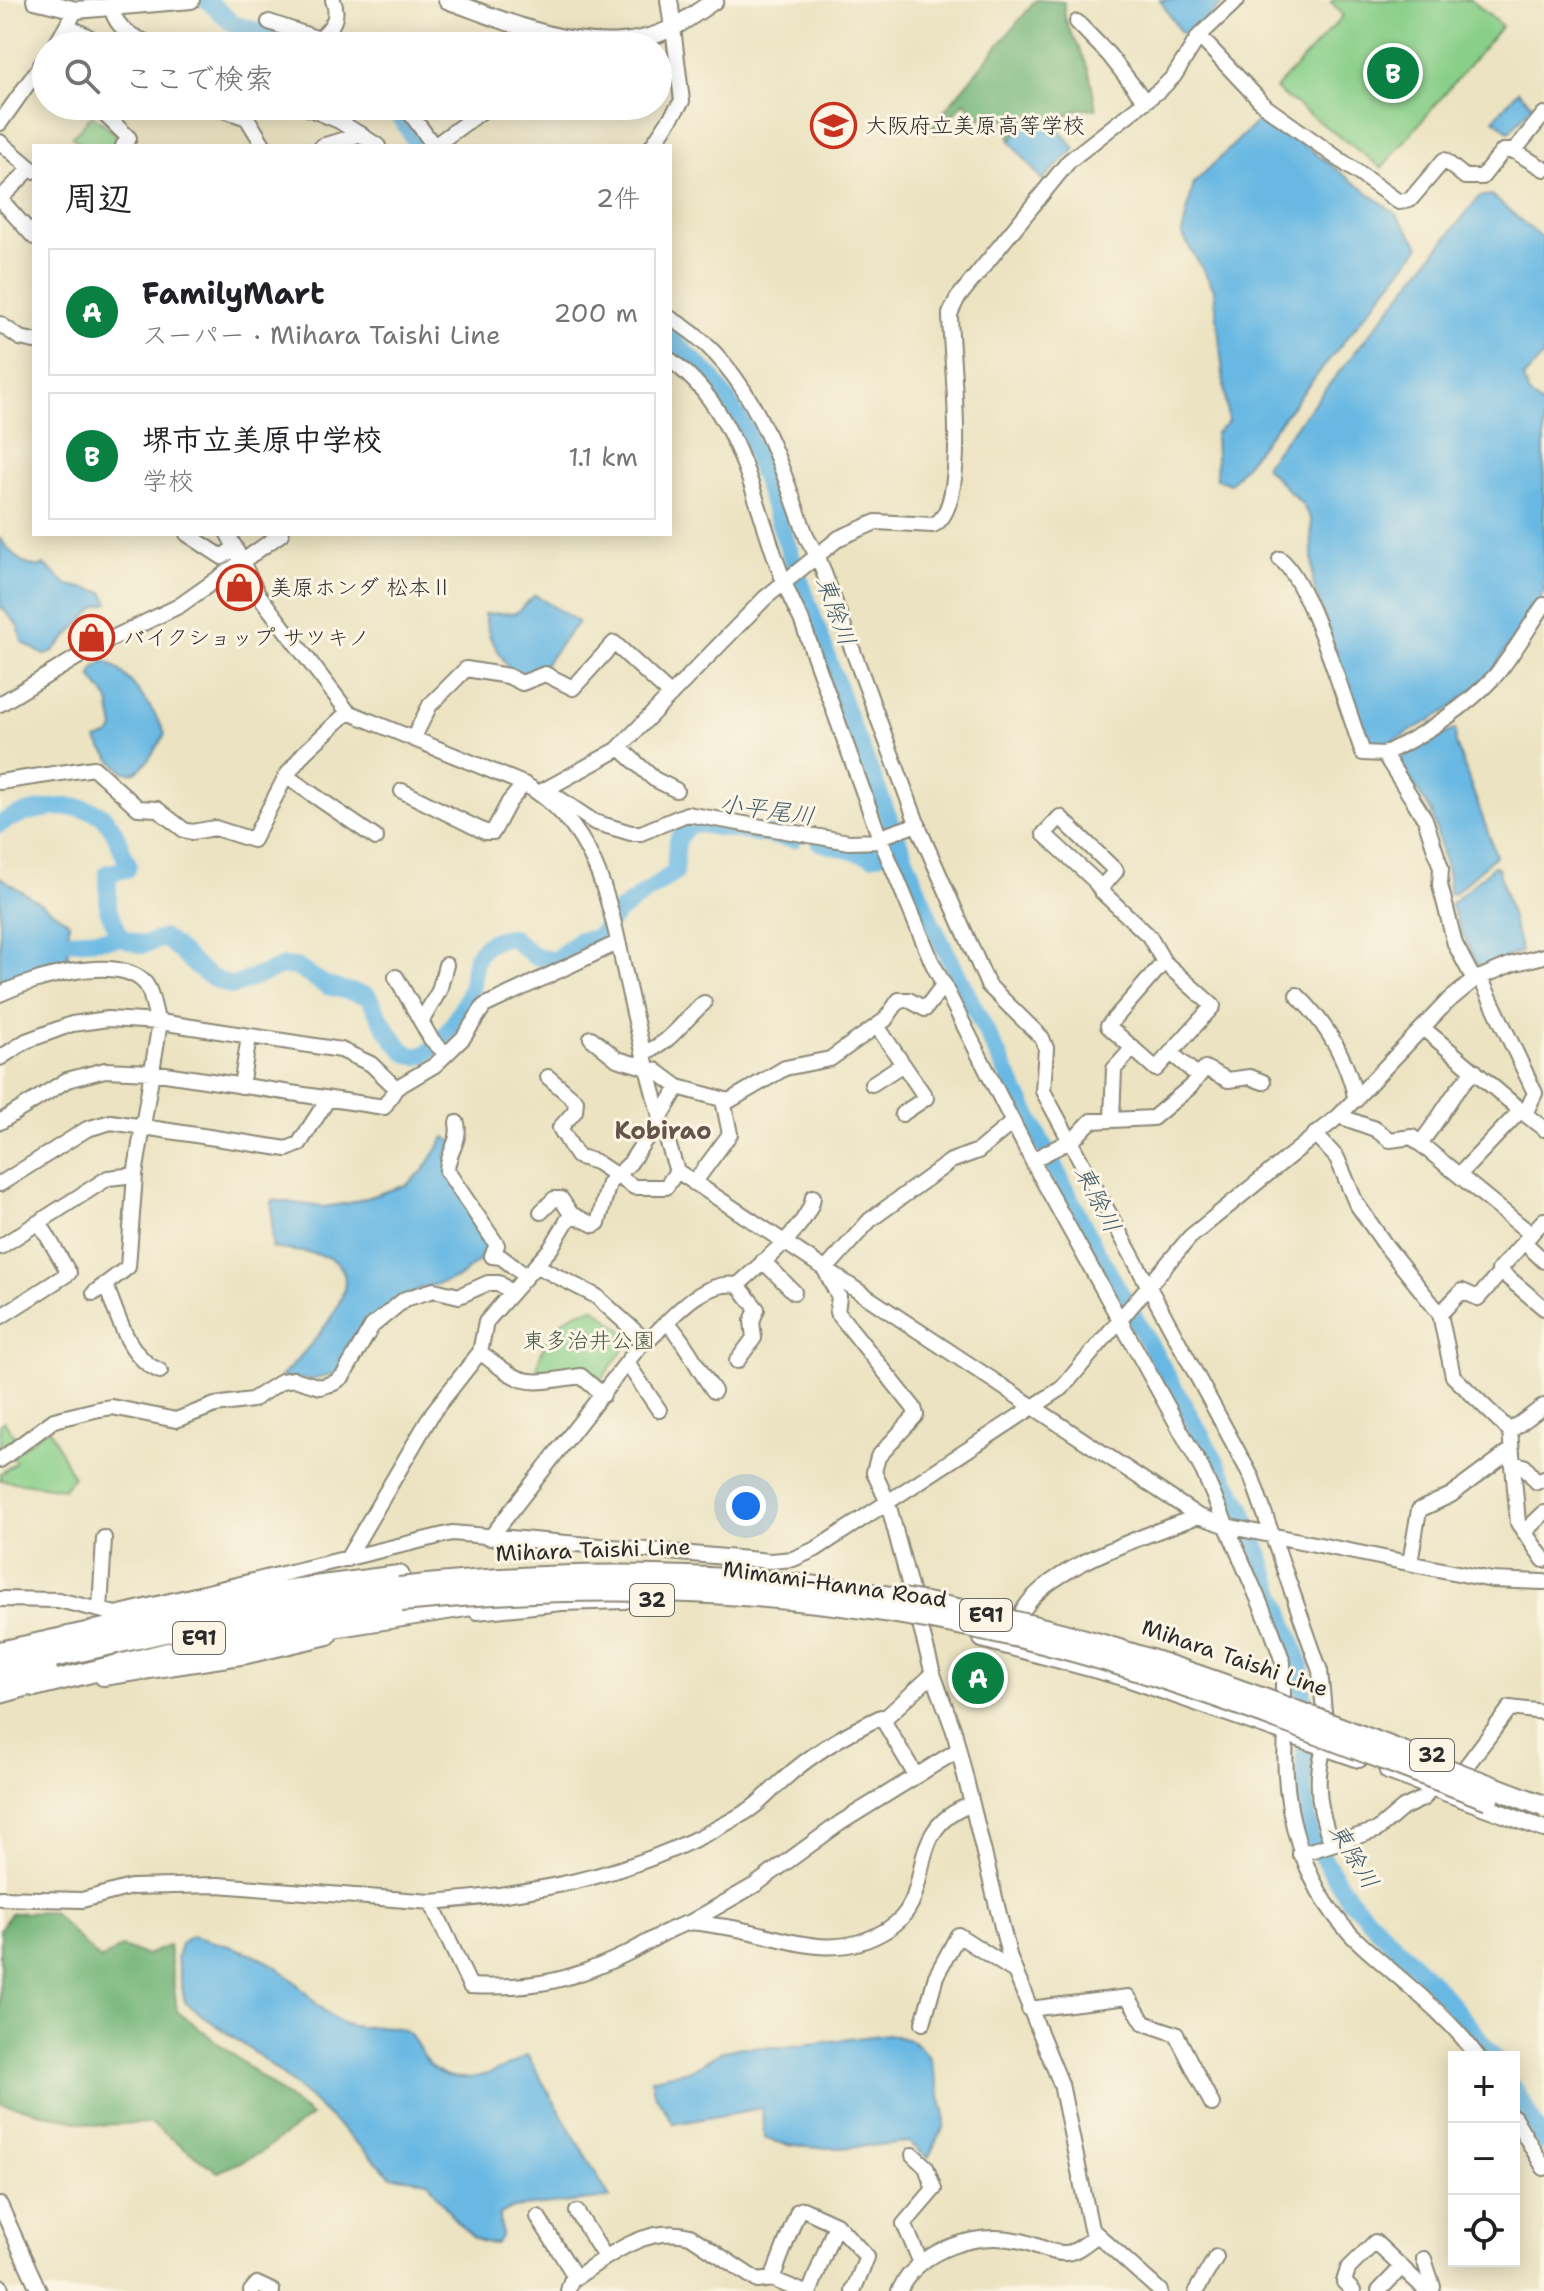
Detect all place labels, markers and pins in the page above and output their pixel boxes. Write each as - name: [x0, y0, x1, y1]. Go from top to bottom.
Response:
- pin: B: [1367, 43, 1419, 103]
- school or university icon: 大阪府立美原高等学校: [810, 101, 858, 149]
- place label: 大阪府立美原高等学校: [865, 111, 1085, 140]
- shop icon: 美原ホンダ 松本Ⅱ: [215, 563, 263, 611]
- place label: 美原ホンダ 松本Ⅱ: [270, 573, 453, 602]
- shop icon: バイクショップ サツキノ: [68, 613, 116, 661]
- place label: バイクショップ サツキノ: [123, 623, 370, 652]
- pin: A: [952, 1648, 1004, 1708]

